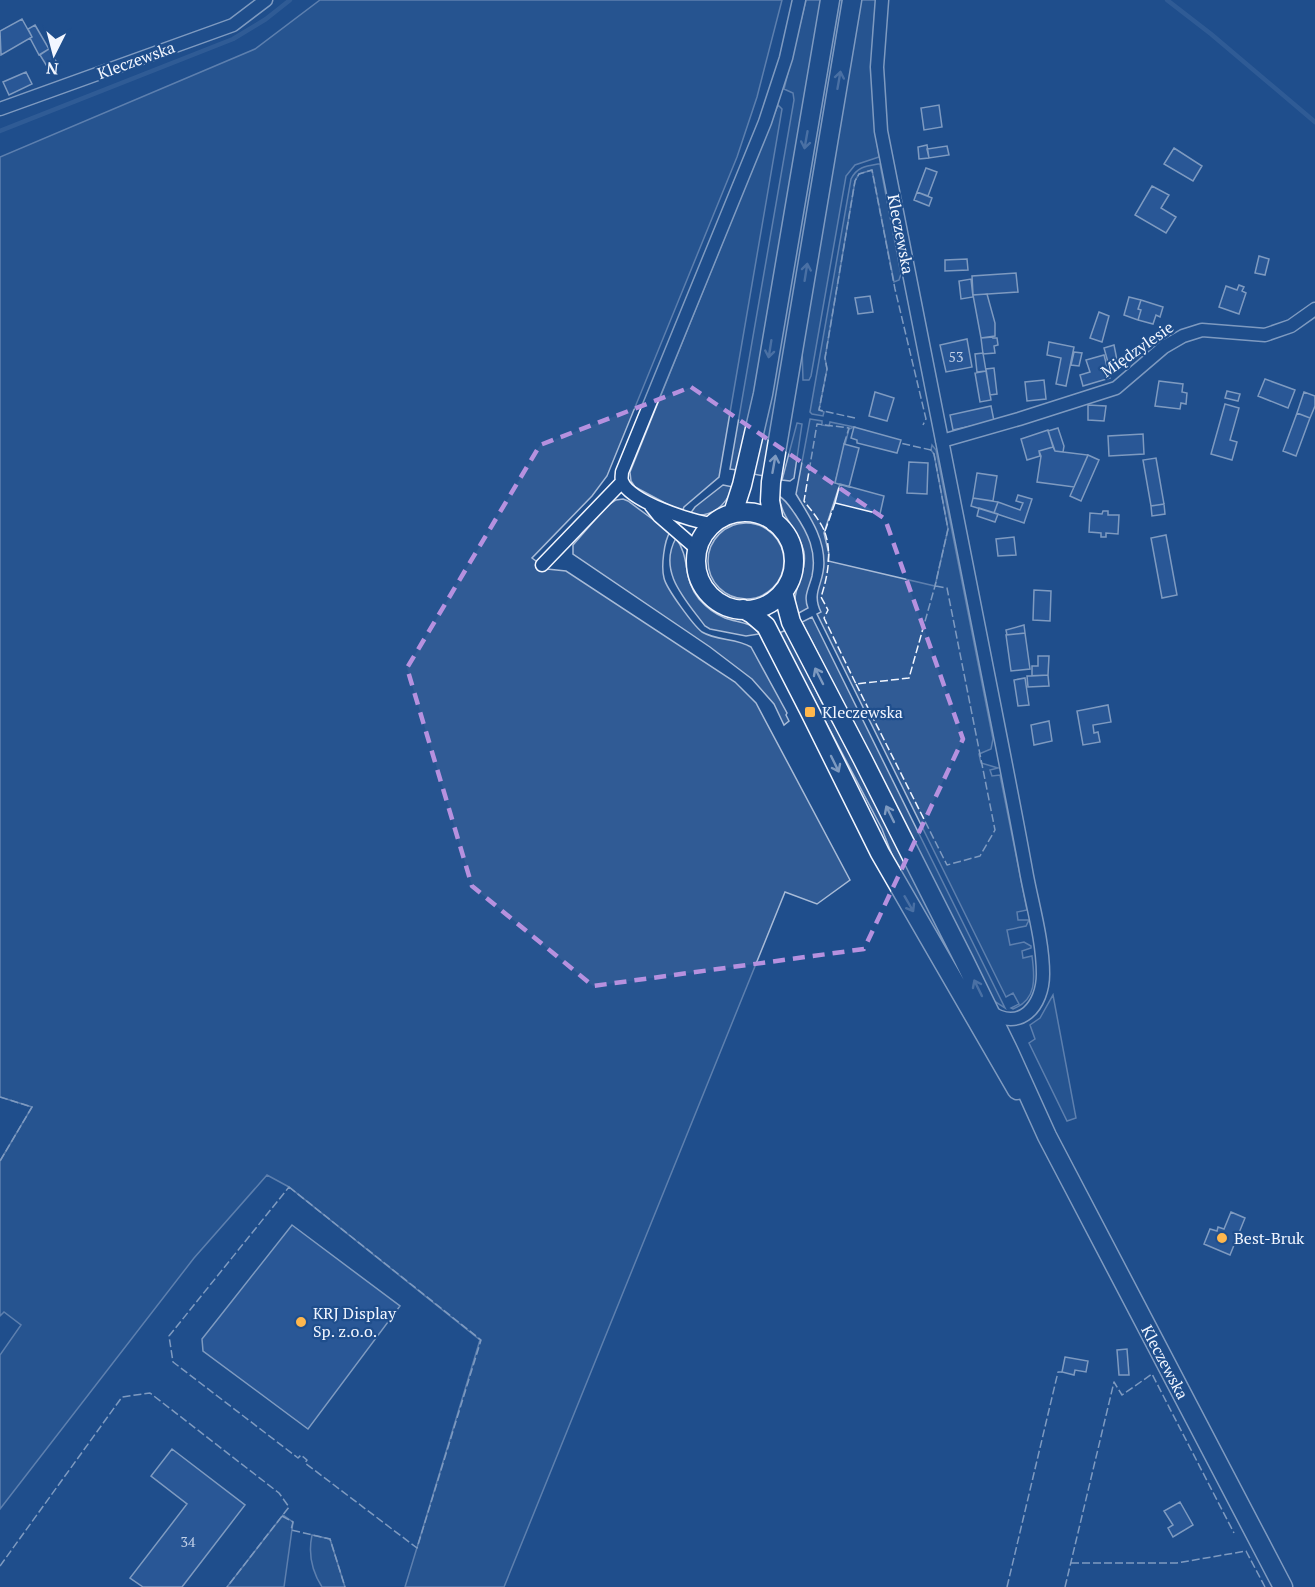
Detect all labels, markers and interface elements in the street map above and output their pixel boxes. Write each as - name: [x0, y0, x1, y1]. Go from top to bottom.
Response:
- north arrow: [24, 24, 84, 84]
- street label: Kleczewska: [94, 36, 178, 84]
- text: N: [45, 57, 60, 80]
- one-way arrow: [834, 70, 845, 90]
- one-way arrow: [801, 130, 812, 150]
- street label: Kleczewska: [882, 192, 920, 276]
- one-way arrow: [800, 262, 811, 282]
- street label: Międzylesie: [1096, 316, 1178, 382]
- one-way arrow: [765, 338, 776, 358]
- house number: 53: [949, 347, 963, 366]
- one-way arrow: [769, 455, 780, 474]
- one-way arrow: [812, 667, 824, 685]
- place label: Kleczewska: [822, 701, 903, 723]
- marker: Kleczewska: [803, 705, 817, 719]
- one-way arrow: [830, 755, 842, 773]
- one-way arrow: [884, 805, 895, 823]
- one-way arrow: [903, 895, 915, 912]
- one-way arrow: [971, 979, 983, 997]
- place label: Best-Bruk: [1234, 1227, 1305, 1249]
- marker: Best-Bruk: [1215, 1231, 1229, 1245]
- place label: KRJ Display Sp. z.o.o.: [313, 1302, 397, 1342]
- marker: KRJ Display Sp. z.o.o.: [294, 1315, 308, 1329]
- street label: Kleczewska: [1136, 1321, 1194, 1403]
- house number: 34: [181, 1532, 196, 1551]

